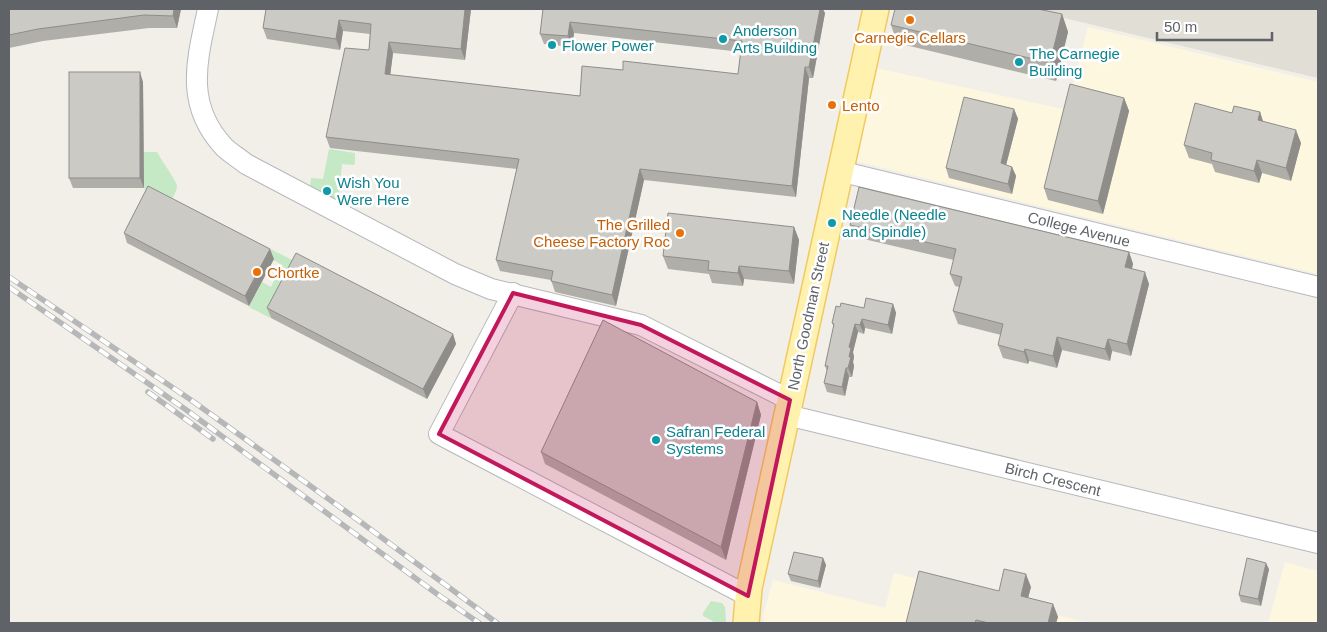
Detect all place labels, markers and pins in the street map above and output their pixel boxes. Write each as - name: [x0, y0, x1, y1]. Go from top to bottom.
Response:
- marker: Carnegie Cellars: [904, 14, 916, 26]
- place label: Anderson Arts Building: [733, 22, 817, 56]
- place label: Carnegie Cellars: [854, 29, 966, 46]
- marker: Anderson Arts Building: [717, 33, 729, 45]
- place label: Flower Power: [562, 37, 654, 54]
- marker: Flower Power: [546, 39, 558, 51]
- place label: The Carnegie Building: [1029, 45, 1120, 79]
- marker: The Carnegie Building: [1013, 56, 1025, 68]
- place label: Lento: [842, 97, 880, 114]
- marker: Lento: [826, 99, 838, 111]
- place label: Wish You Were Here: [337, 174, 409, 208]
- marker: Wish You Were Here: [321, 185, 333, 197]
- place label: Needle (Needle and Spindle): [842, 206, 946, 240]
- place label: The Grilled Cheese Factory Roc: [533, 216, 670, 250]
- marker: Needle (Needle and Spindle): [826, 217, 838, 229]
- marker: The Grilled Cheese Factory Roc: [674, 227, 686, 239]
- place label: Chortke: [267, 264, 320, 281]
- marker: Chortke: [251, 266, 263, 278]
- place label: Safran Federal Systems: [666, 423, 765, 457]
- marker: Safran Federal Systems: [650, 434, 662, 446]

